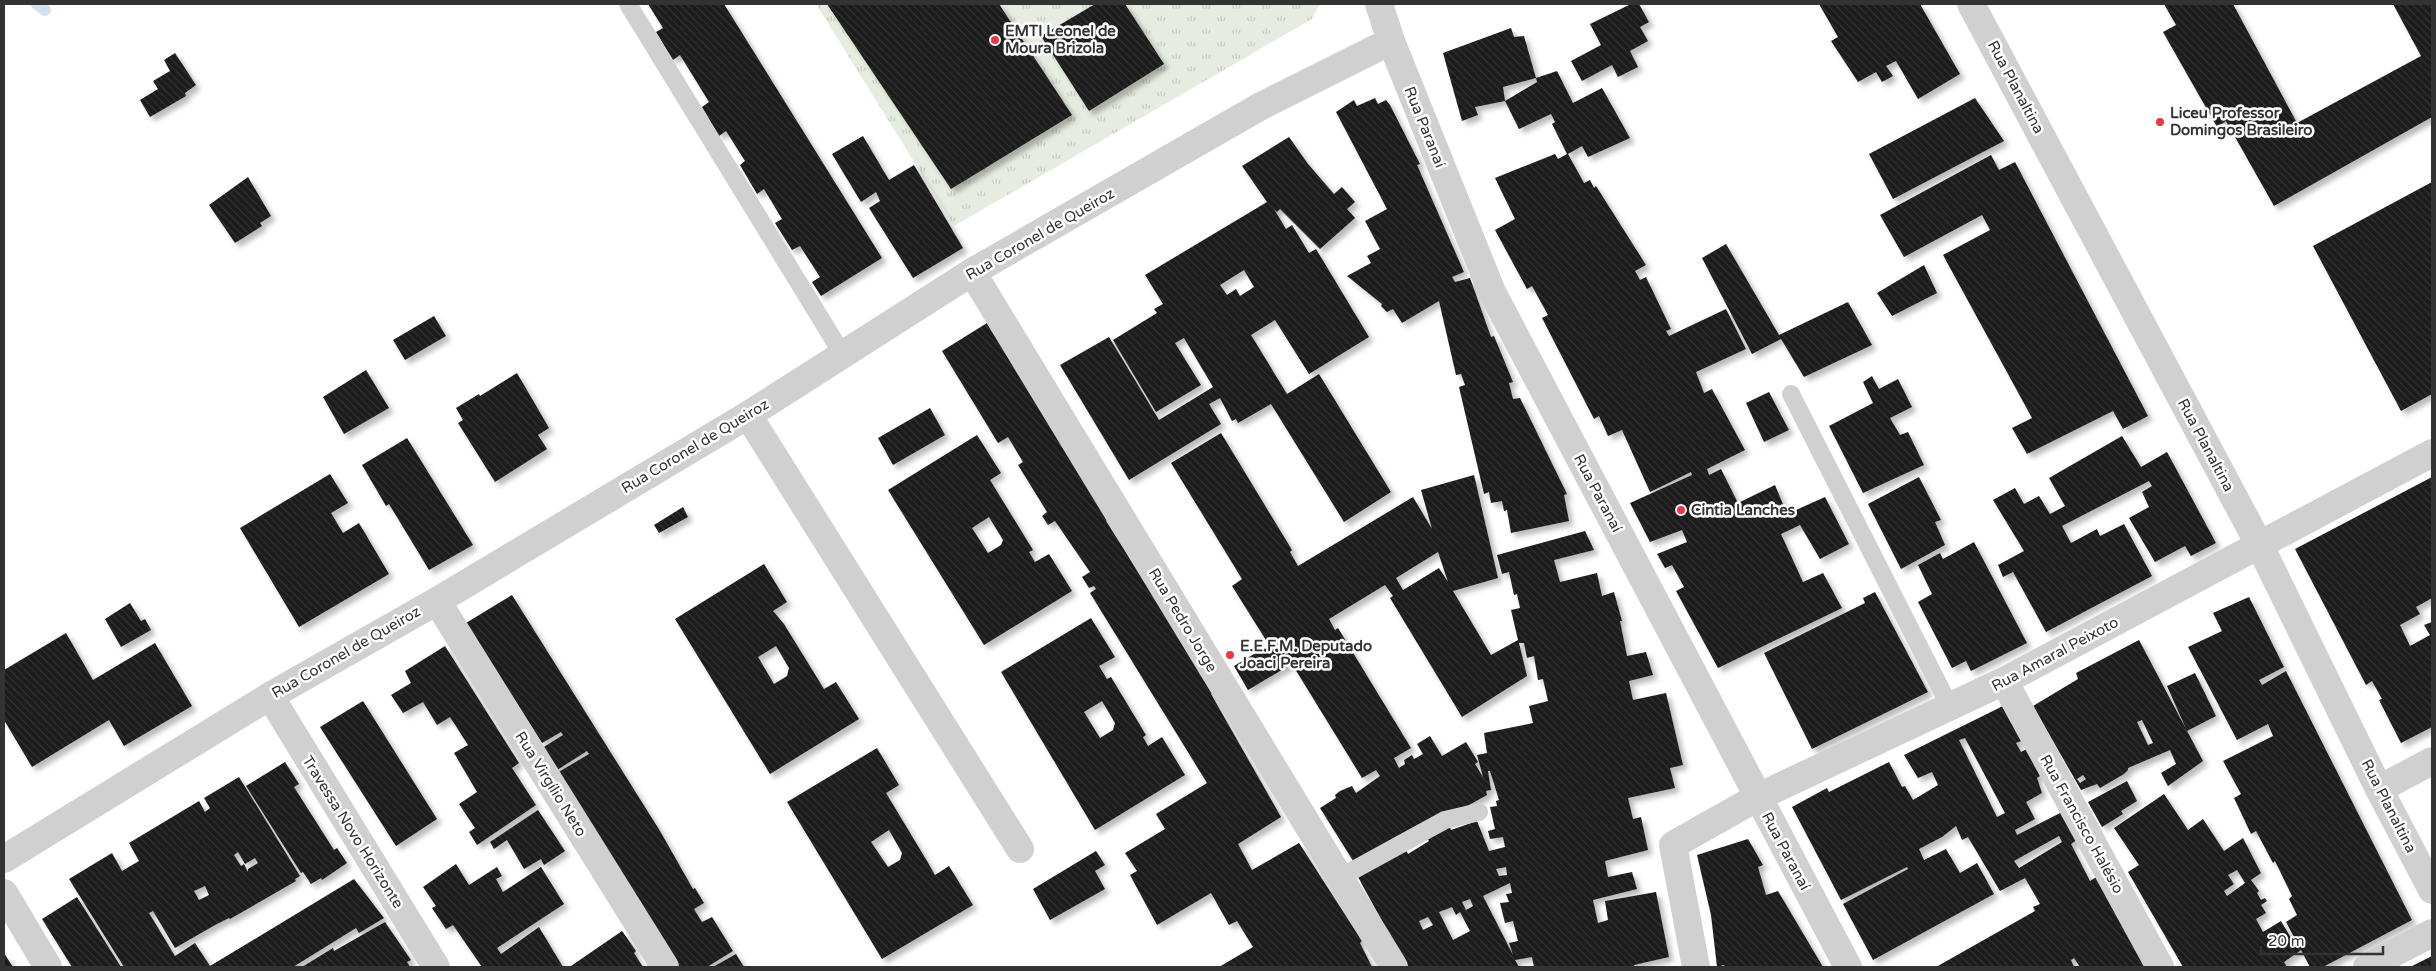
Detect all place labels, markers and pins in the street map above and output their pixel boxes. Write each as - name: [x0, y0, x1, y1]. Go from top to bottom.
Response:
- place label: EMTI Leonel de Moura Brizola: [1005, 22, 1116, 57]
- marker: EMTI Leonel de Moura Brizola: [989, 34, 1001, 46]
- place label: Liceu Professor Domingos Brasileiro: [2170, 104, 2312, 140]
- marker: Liceu Professor Domingos Brasileiro: [2154, 116, 2166, 128]
- place label: Cintia Lanches: [1691, 501, 1795, 519]
- marker: Cintia Lanches: [1675, 504, 1687, 516]
- place label: E.E.F.M. Deputado Joaci Pereira: [1239, 637, 1372, 672]
- marker: E.E.F.M. Deputado Joaci Pereira: [1224, 649, 1236, 661]

